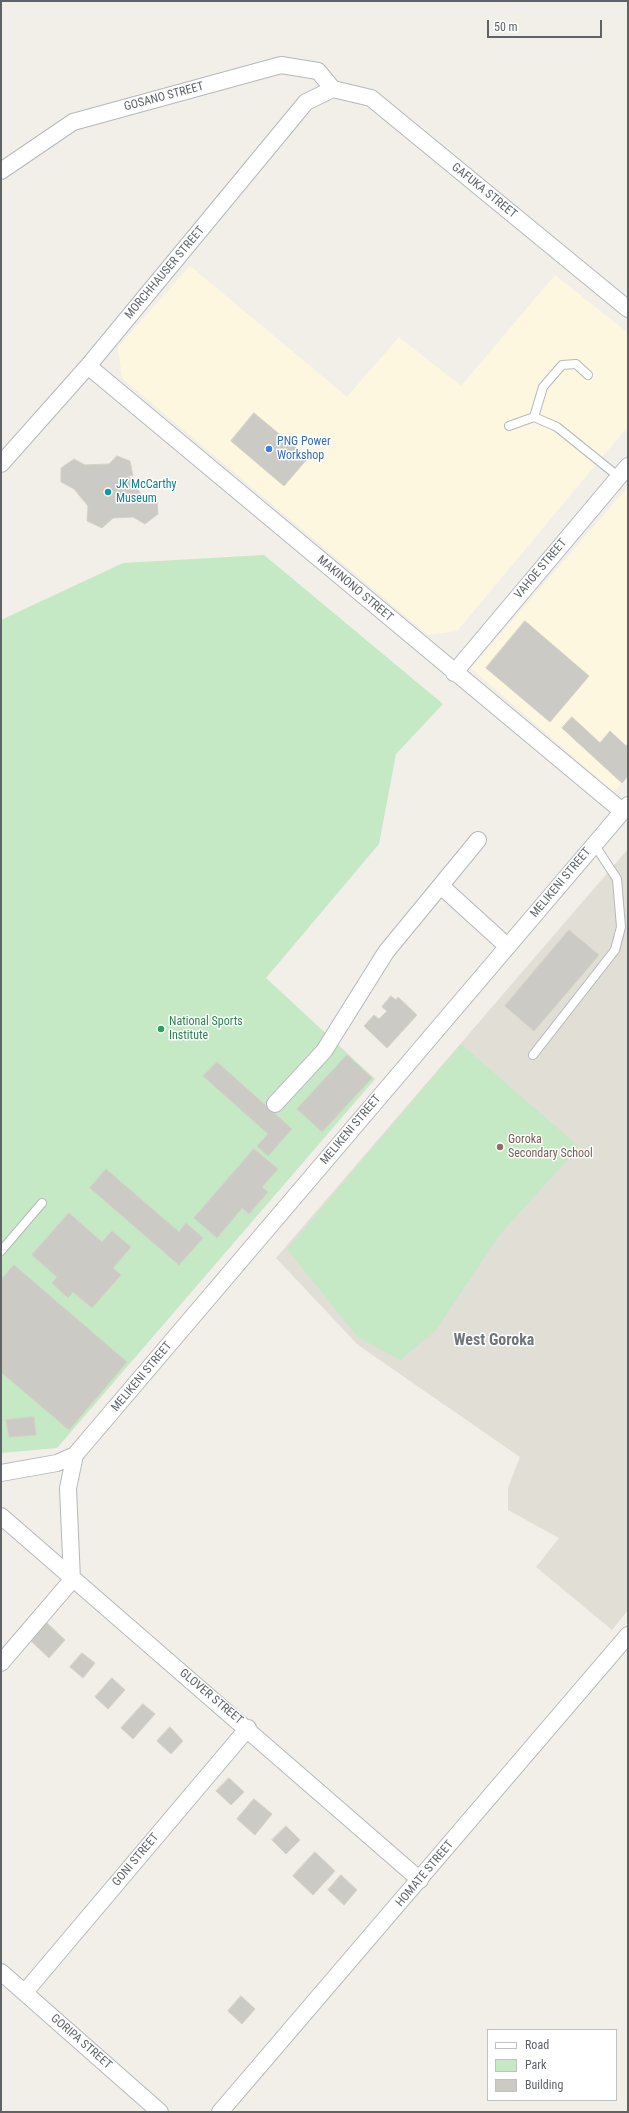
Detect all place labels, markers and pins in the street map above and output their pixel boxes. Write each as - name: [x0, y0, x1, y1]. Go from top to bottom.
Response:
- place label: PNG Power Workshop: [277, 435, 331, 463]
- marker: PNG Power Workshop: [264, 444, 274, 454]
- place label: JK McCarthy Museum: [116, 478, 177, 506]
- marker: JK McCarthy Museum: [103, 487, 113, 497]
- place label: National Sports Institute: [169, 1015, 243, 1043]
- marker: National Sports Institute: [156, 1024, 166, 1034]
- place label: Goroka Secondary School: [508, 1133, 593, 1161]
- marker: Goroka Secondary School: [495, 1142, 505, 1152]

